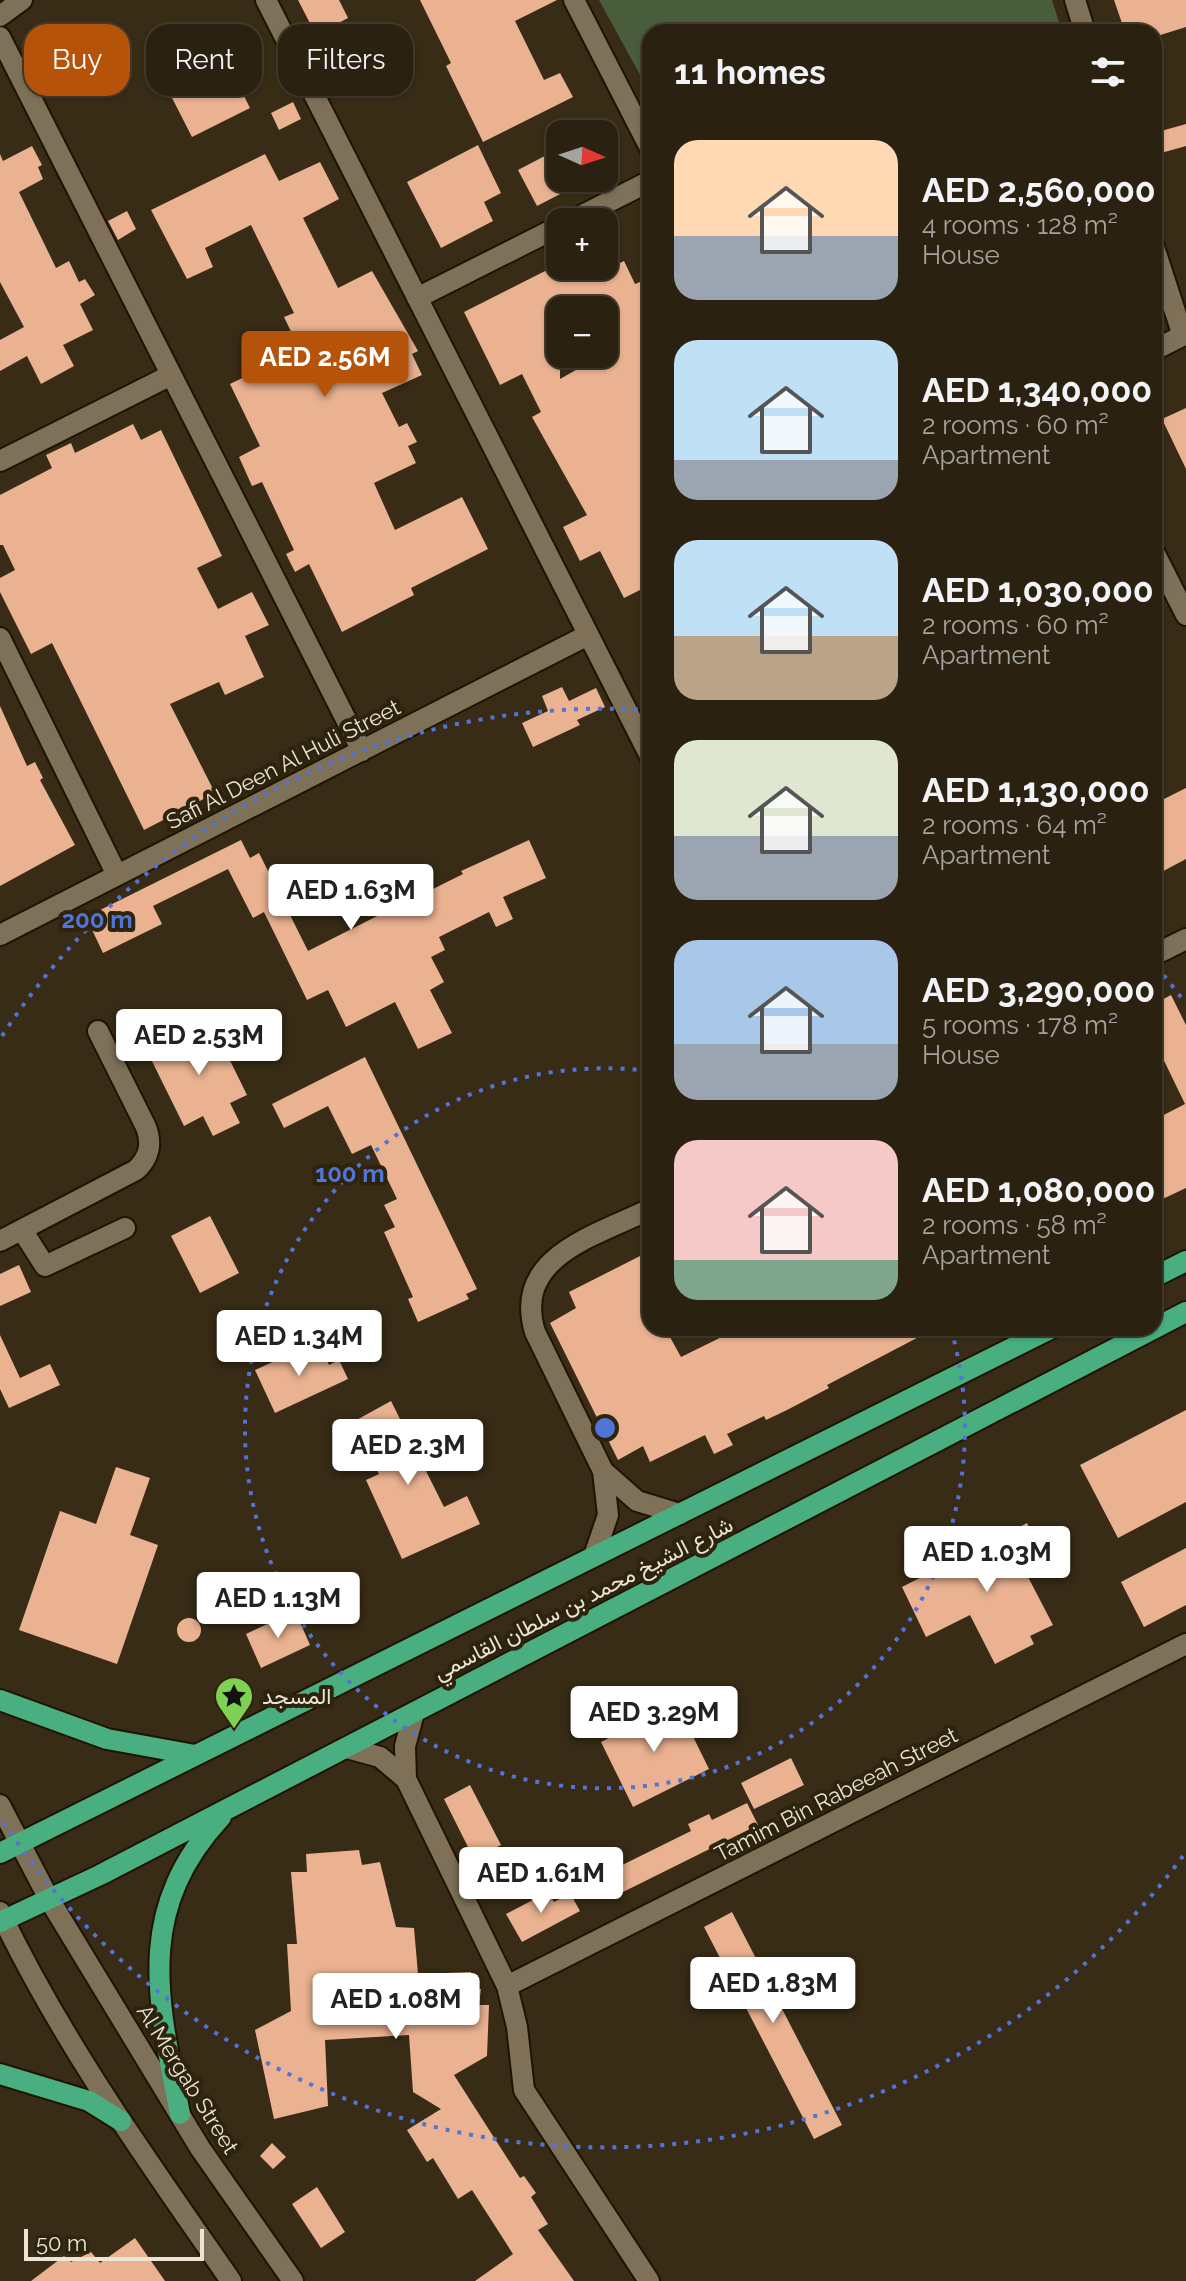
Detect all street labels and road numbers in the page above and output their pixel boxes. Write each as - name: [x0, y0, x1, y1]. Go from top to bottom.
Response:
- street label: Safi Al Deen Al Huli Street: [162, 693, 405, 834]
- street label: شارع الشيخ محمد بن سلطان القاسمي: [429, 1511, 740, 1690]
- street label: Tamim Bin Rabeeah Street: [710, 1721, 962, 1867]
- street label: Al Mergab Street: [132, 2000, 245, 2159]

